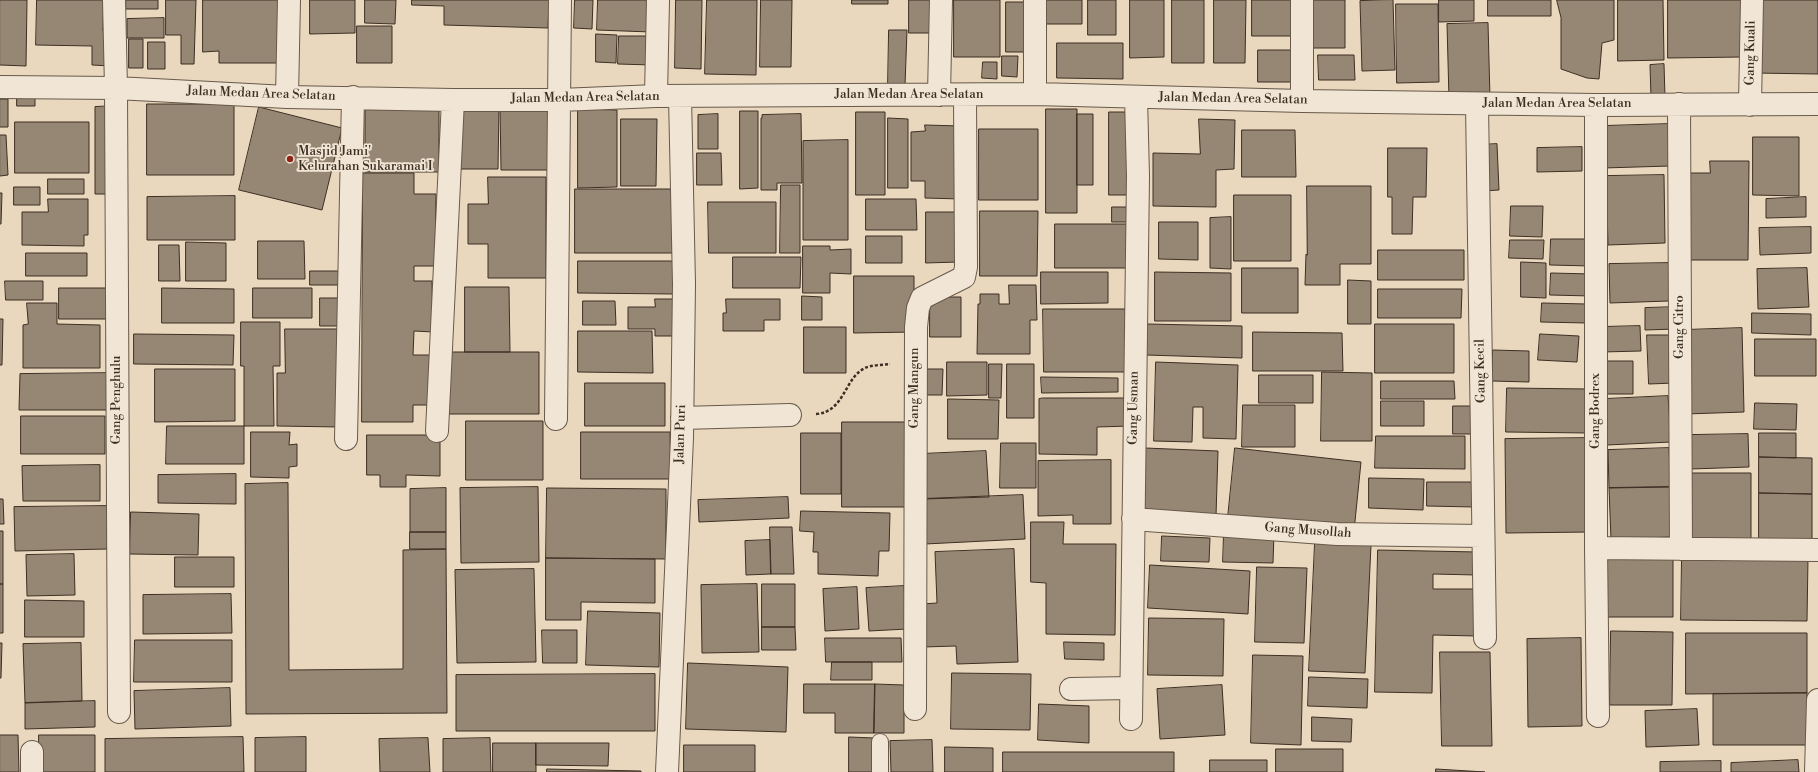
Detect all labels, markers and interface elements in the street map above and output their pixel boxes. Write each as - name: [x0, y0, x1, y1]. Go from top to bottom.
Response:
- street label: Gang Kuali: [1743, 20, 1759, 86]
- street label: Jalan Medan Area Selatan: [186, 84, 336, 104]
- street label: Jalan Medan Area Selatan: [834, 87, 984, 103]
- street label: Jalan Medan Area Selatan: [510, 89, 660, 107]
- street label: Jalan Medan Area Selatan: [1158, 90, 1308, 108]
- street label: Jalan Medan Area Selatan: [1482, 96, 1632, 112]
- place label: Masjid Jami' Kelurahan Sukaramai I: [298, 144, 433, 175]
- marker: Masjid Jami' Kelurahan Sukaramai I: [285, 154, 295, 164]
- street label: Gang Citro: [1672, 295, 1688, 359]
- street label: Gang Kecil: [1473, 339, 1489, 403]
- street label: Gang Mangun: [907, 347, 923, 429]
- street label: Gang Penghulu: [109, 356, 125, 444]
- street label: Gang Usman: [1126, 371, 1142, 445]
- street label: Gang Bodrex: [1588, 373, 1604, 449]
- street label: Jalan Puri: [672, 404, 690, 464]
- street label: Gang Musollah: [1264, 520, 1352, 542]

